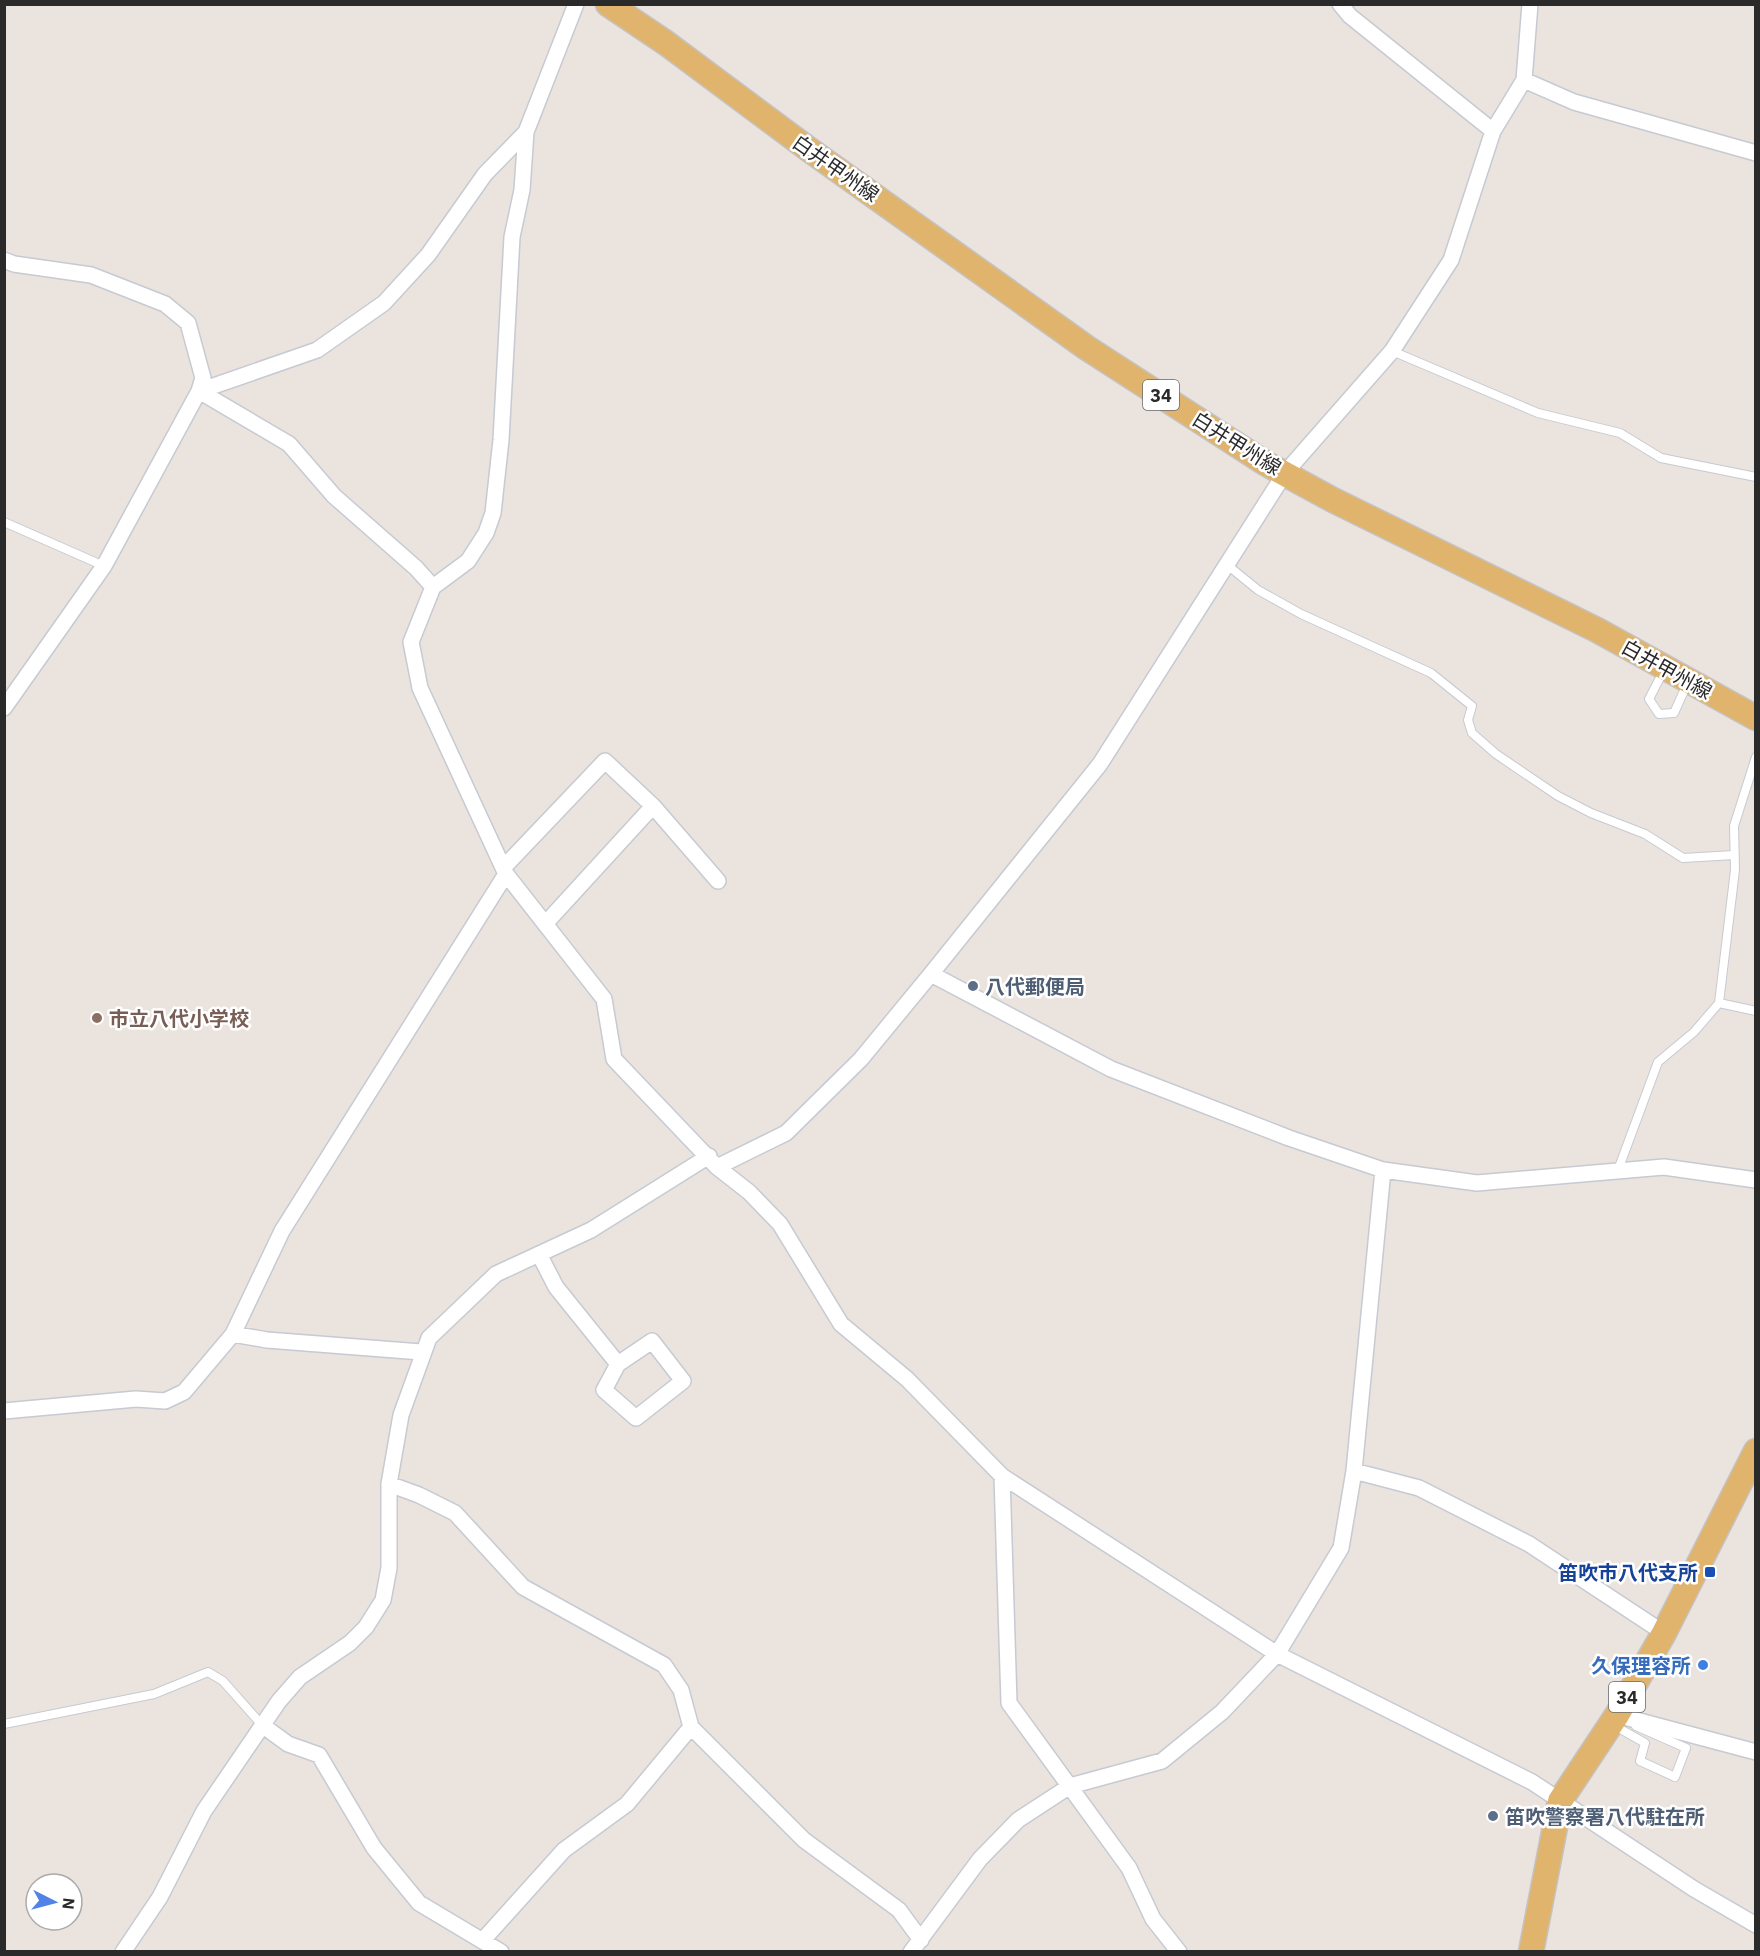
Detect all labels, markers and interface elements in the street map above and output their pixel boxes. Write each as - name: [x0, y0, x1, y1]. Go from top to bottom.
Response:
- street label: 白井甲州線: [787, 128, 885, 208]
- road number: 34: [1143, 380, 1179, 410]
- street label: 白井甲州線: [1187, 405, 1287, 481]
- street label: 白井甲州線: [1617, 633, 1717, 705]
- place label: 八代郵便局: [985, 973, 1085, 1000]
- marker: 八代郵便局: [966, 979, 980, 993]
- place label: 市立八代小学校: [109, 1005, 249, 1032]
- marker: 市立八代小学校: [90, 1011, 104, 1025]
- place label: 笛吹市八代支所: [1558, 1559, 1698, 1586]
- marker: 笛吹市八代支所: [1703, 1565, 1717, 1579]
- place label: 久保理容所: [1591, 1652, 1691, 1679]
- marker: 久保理容所: [1696, 1658, 1710, 1672]
- road number: 34: [1609, 1682, 1645, 1712]
- place label: 笛吹警察署八代駐在所: [1505, 1803, 1705, 1830]
- marker: 笛吹警察署八代駐在所: [1486, 1809, 1500, 1823]
- north arrow: [24, 1872, 84, 1932]
- text: N: [58, 1897, 79, 1910]

